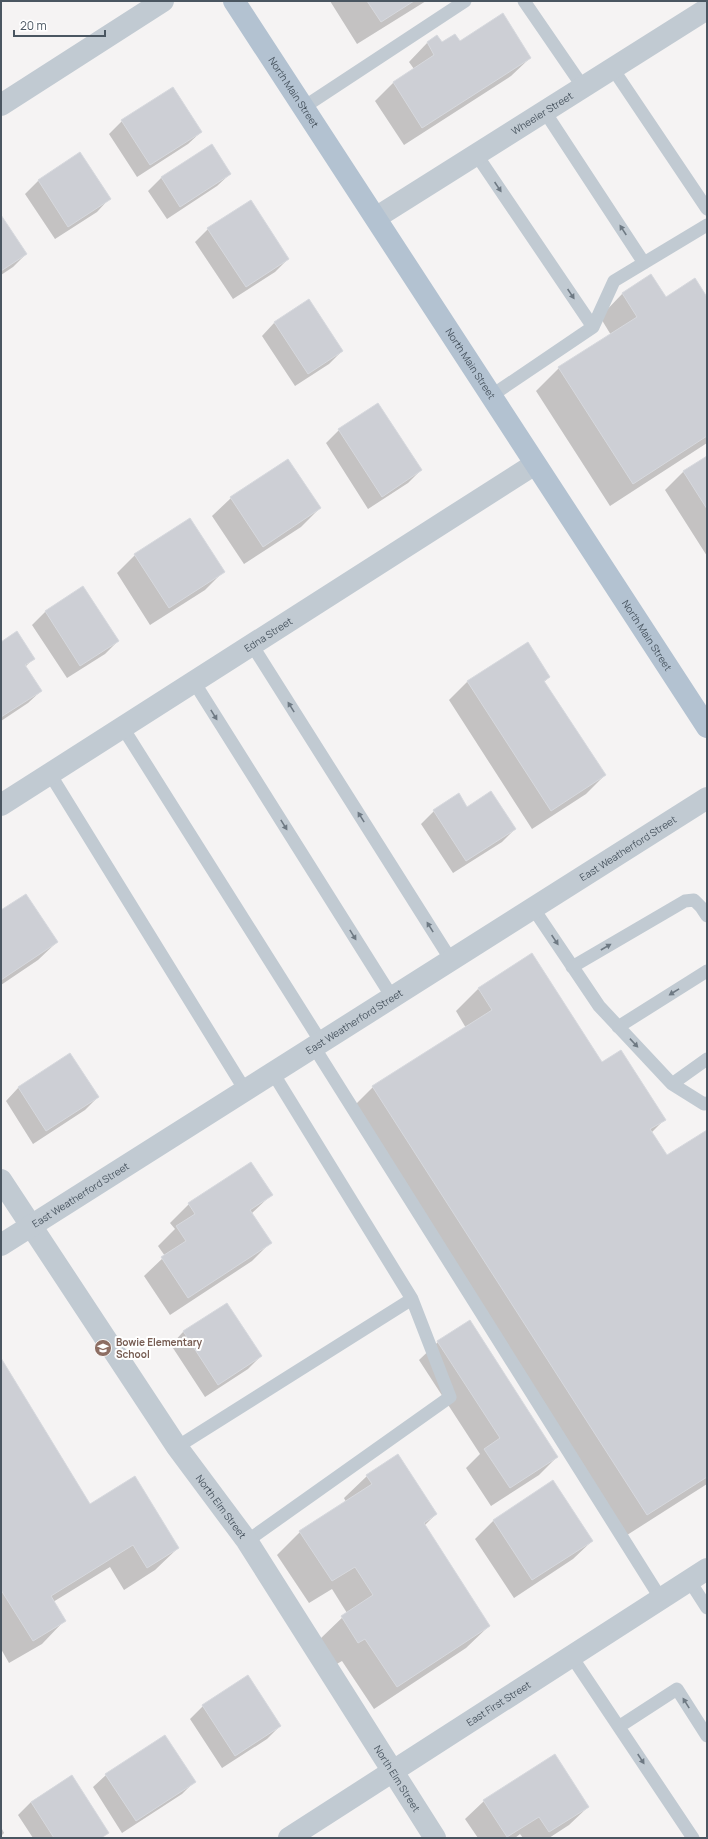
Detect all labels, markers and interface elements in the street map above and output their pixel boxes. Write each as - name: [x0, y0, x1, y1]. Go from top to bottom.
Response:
- scale bar: [14, 12, 105, 38]
- text: 20 m: [20, 17, 47, 34]
- street label: North Main Street: [266, 54, 322, 130]
- street label: Wheeler Street: [508, 88, 575, 138]
- one-way arrow: [494, 181, 502, 192]
- one-way arrow: [619, 225, 627, 235]
- one-way arrow: [567, 289, 575, 300]
- street label: North Main Street: [443, 325, 499, 402]
- street label: North Main Street: [619, 597, 675, 673]
- street label: Edna Street: [241, 614, 295, 655]
- one-way arrow: [288, 701, 295, 713]
- one-way arrow: [211, 709, 218, 721]
- one-way arrow: [357, 811, 364, 823]
- street label: East Weatherford Street: [577, 812, 679, 884]
- one-way arrow: [280, 819, 287, 831]
- one-way arrow: [426, 922, 434, 932]
- one-way arrow: [349, 930, 357, 940]
- one-way arrow: [551, 935, 559, 946]
- one-way arrow: [600, 944, 612, 951]
- street label: East Weatherford Street: [303, 985, 405, 1057]
- one-way arrow: [669, 988, 679, 996]
- one-way arrow: [629, 1038, 638, 1048]
- street label: East Weatherford Street: [29, 1159, 132, 1231]
- place label: Bowie Elementary School: [116, 1335, 203, 1361]
- school or university icon: Bowie Elementary School: [93, 1338, 113, 1358]
- street label: North Elm Street: [193, 1472, 250, 1541]
- street label: East First Street: [463, 1677, 533, 1729]
- one-way arrow: [682, 1698, 690, 1708]
- street label: North Elm Street: [371, 1742, 424, 1814]
- one-way arrow: [637, 1754, 645, 1764]

